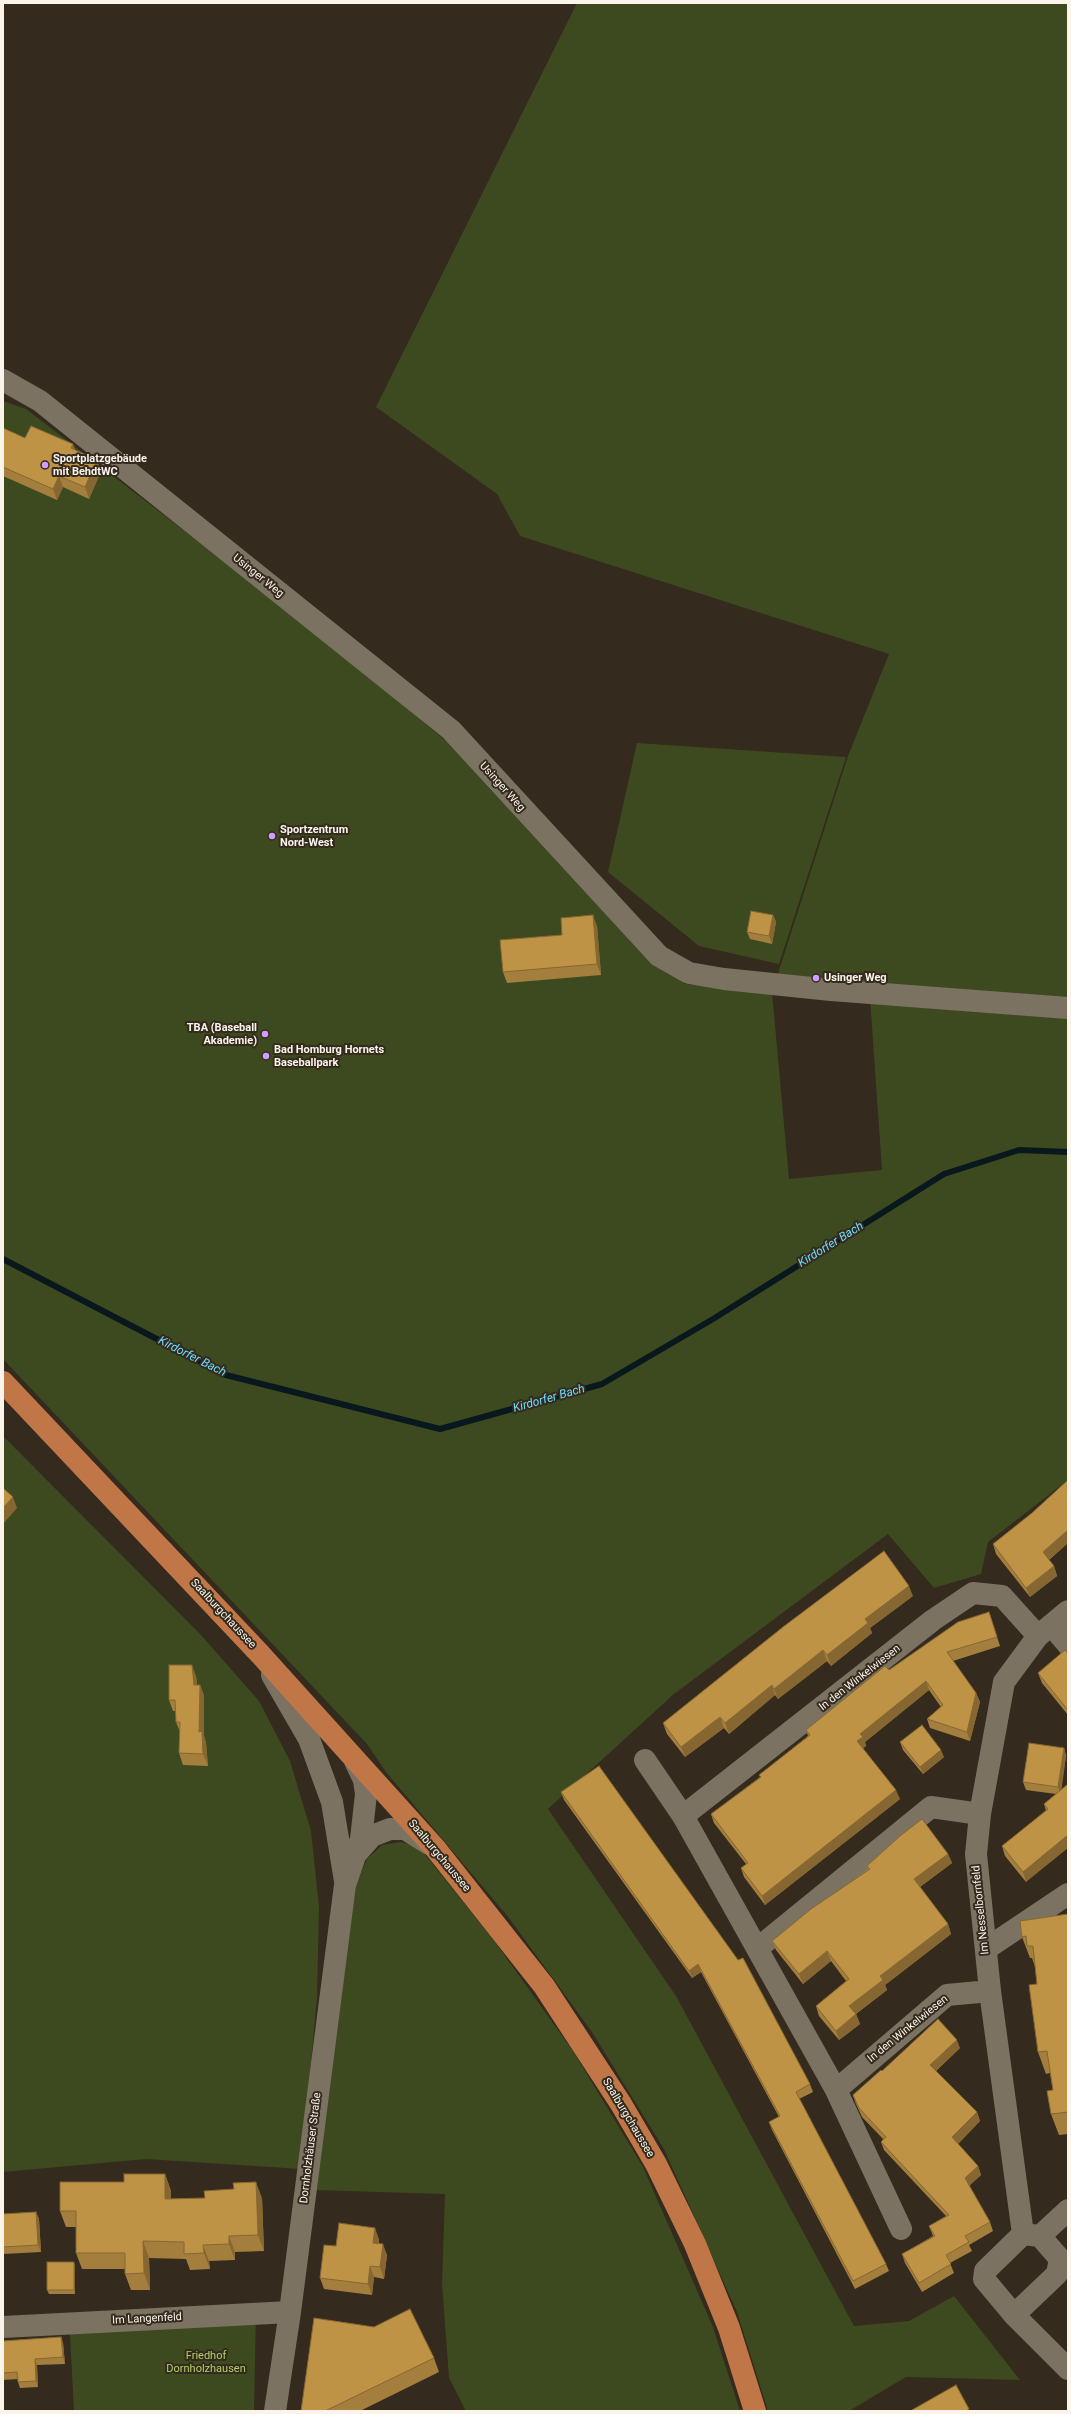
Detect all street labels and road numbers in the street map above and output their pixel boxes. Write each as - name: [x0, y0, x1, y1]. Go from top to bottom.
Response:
- street label: Usinger Weg: [230, 551, 286, 601]
- street label: Usinger Weg: [476, 760, 528, 814]
- street label: Saalburgchaussee: [187, 1577, 259, 1651]
- street label: In den Winkelwiesen: [817, 1642, 903, 1714]
- street label: Saalburgchaussee: [405, 1817, 473, 1895]
- street label: Im Nesselbornfeld: [970, 1865, 992, 1955]
- street label: In den Winkelwiesen: [865, 1993, 951, 2065]
- street label: Saalburgchaussee: [599, 2076, 657, 2160]
- street label: Dornholzhäuser Straße: [298, 2092, 324, 2204]
- street label: Im Langenfeld: [112, 2311, 182, 2327]

